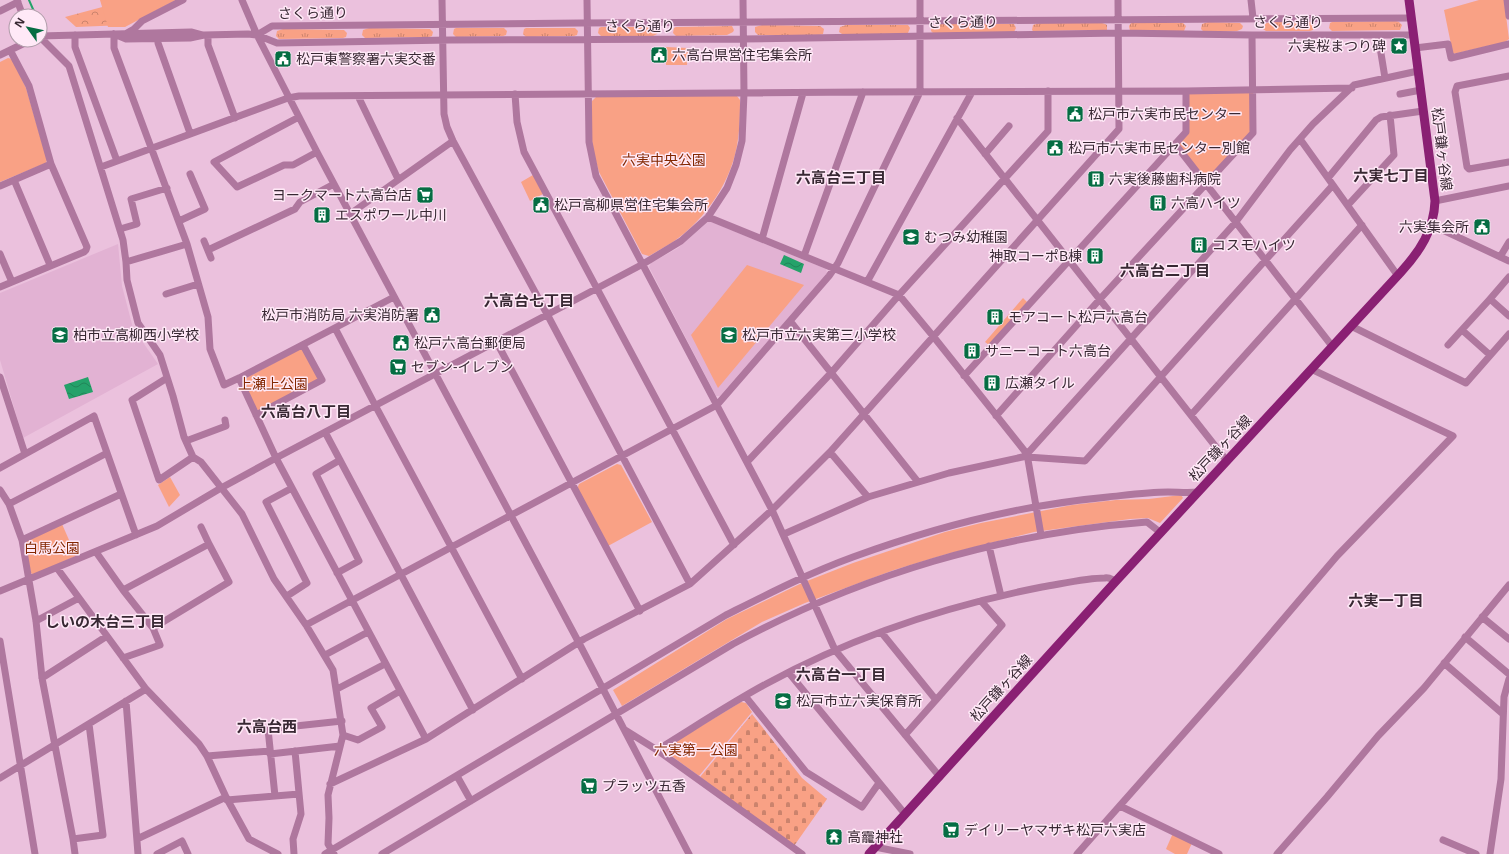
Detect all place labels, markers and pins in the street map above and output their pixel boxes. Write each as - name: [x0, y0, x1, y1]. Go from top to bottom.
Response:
- place label: 六実桜まつり碑: [1288, 36, 1386, 55]
- place icon: 六実桜まつり碑: [1389, 36, 1409, 56]
- public building icon: 六高台県営住宅集会所: [649, 45, 669, 65]
- place label: 六高台県営住宅集会所: [672, 45, 812, 64]
- public building icon: 松戸東警察署六実交番: [273, 49, 293, 69]
- place label: 松戸東警察署六実交番: [296, 49, 436, 68]
- public building icon: 松戸市六実市民センター: [1065, 104, 1085, 124]
- place label: 松戸市六実市民センター: [1088, 104, 1242, 123]
- public building icon: 松戸市六実市民センター別館: [1045, 138, 1065, 158]
- place label: 松戸市六実市民センター別館: [1068, 138, 1250, 157]
- building icon: 六実後藤歯科病院: [1086, 169, 1106, 189]
- place label: 六実後藤歯科病院: [1109, 169, 1221, 188]
- place label: ヨークマート六高台店: [272, 185, 412, 204]
- supermarket icon: ヨークマート六高台店: [415, 185, 435, 205]
- building icon: 六高ハイツ: [1148, 193, 1168, 213]
- place label: 六高ハイツ: [1171, 193, 1241, 212]
- public building icon: 松戸高柳県営住宅集会所: [531, 195, 551, 215]
- place label: 松戸高柳県営住宅集会所: [554, 195, 708, 214]
- building icon: エスポワール中川: [312, 205, 332, 225]
- place label: エスポワール中川: [335, 205, 447, 224]
- place label: 六実集会所: [1399, 217, 1469, 236]
- public building icon: 六実集会所: [1472, 217, 1492, 237]
- school or university icon: むつみ幼稚園: [901, 227, 921, 247]
- place label: むつみ幼稚園: [924, 227, 1008, 246]
- building icon: コスモハイツ: [1189, 235, 1209, 255]
- place label: コスモハイツ: [1212, 235, 1296, 254]
- place label: 神取コーポB棟: [989, 246, 1082, 265]
- building icon: 神取コーポB棟: [1085, 246, 1105, 266]
- place label: 松戸市消防局 六実消防署: [261, 305, 419, 324]
- public building icon: 松戸市消防局 六実消防署: [422, 305, 442, 325]
- building icon: モアコート松戸六高台: [985, 307, 1005, 327]
- place label: モアコート松戸六高台: [1008, 307, 1148, 326]
- school or university icon: 柏市立高柳西小学校: [50, 325, 70, 345]
- place label: 柏市立高柳西小学校: [73, 325, 199, 344]
- school or university icon: 松戸市立六実第三小学校: [719, 325, 739, 345]
- place label: 松戸市立六実第三小学校: [742, 325, 896, 344]
- public building icon: 松戸六高台郵便局: [391, 333, 411, 353]
- place label: 松戸六高台郵便局: [414, 333, 526, 352]
- building icon: サニーコート六高台: [962, 341, 982, 361]
- place label: サニーコート六高台: [985, 341, 1111, 360]
- supermarket icon: セブン-イレブン: [388, 357, 408, 377]
- place label: セブン-イレブン: [411, 357, 514, 376]
- building icon: 広瀬タイル: [982, 373, 1002, 393]
- place label: 広瀬タイル: [1005, 373, 1075, 392]
- school or university icon: 松戸市立六実保育所: [773, 691, 793, 711]
- place label: 松戸市立六実保育所: [796, 691, 922, 710]
- supermarket icon: プラッツ五香: [579, 776, 599, 796]
- place label: プラッツ五香: [602, 776, 686, 795]
- supermarket icon: デイリーヤマザキ松戸六実店: [941, 820, 961, 840]
- place label: デイリーヤマザキ松戸六実店: [964, 820, 1146, 839]
- temple icon: 高靇神社: [824, 827, 844, 847]
- place label: 高靇神社: [847, 827, 903, 846]

